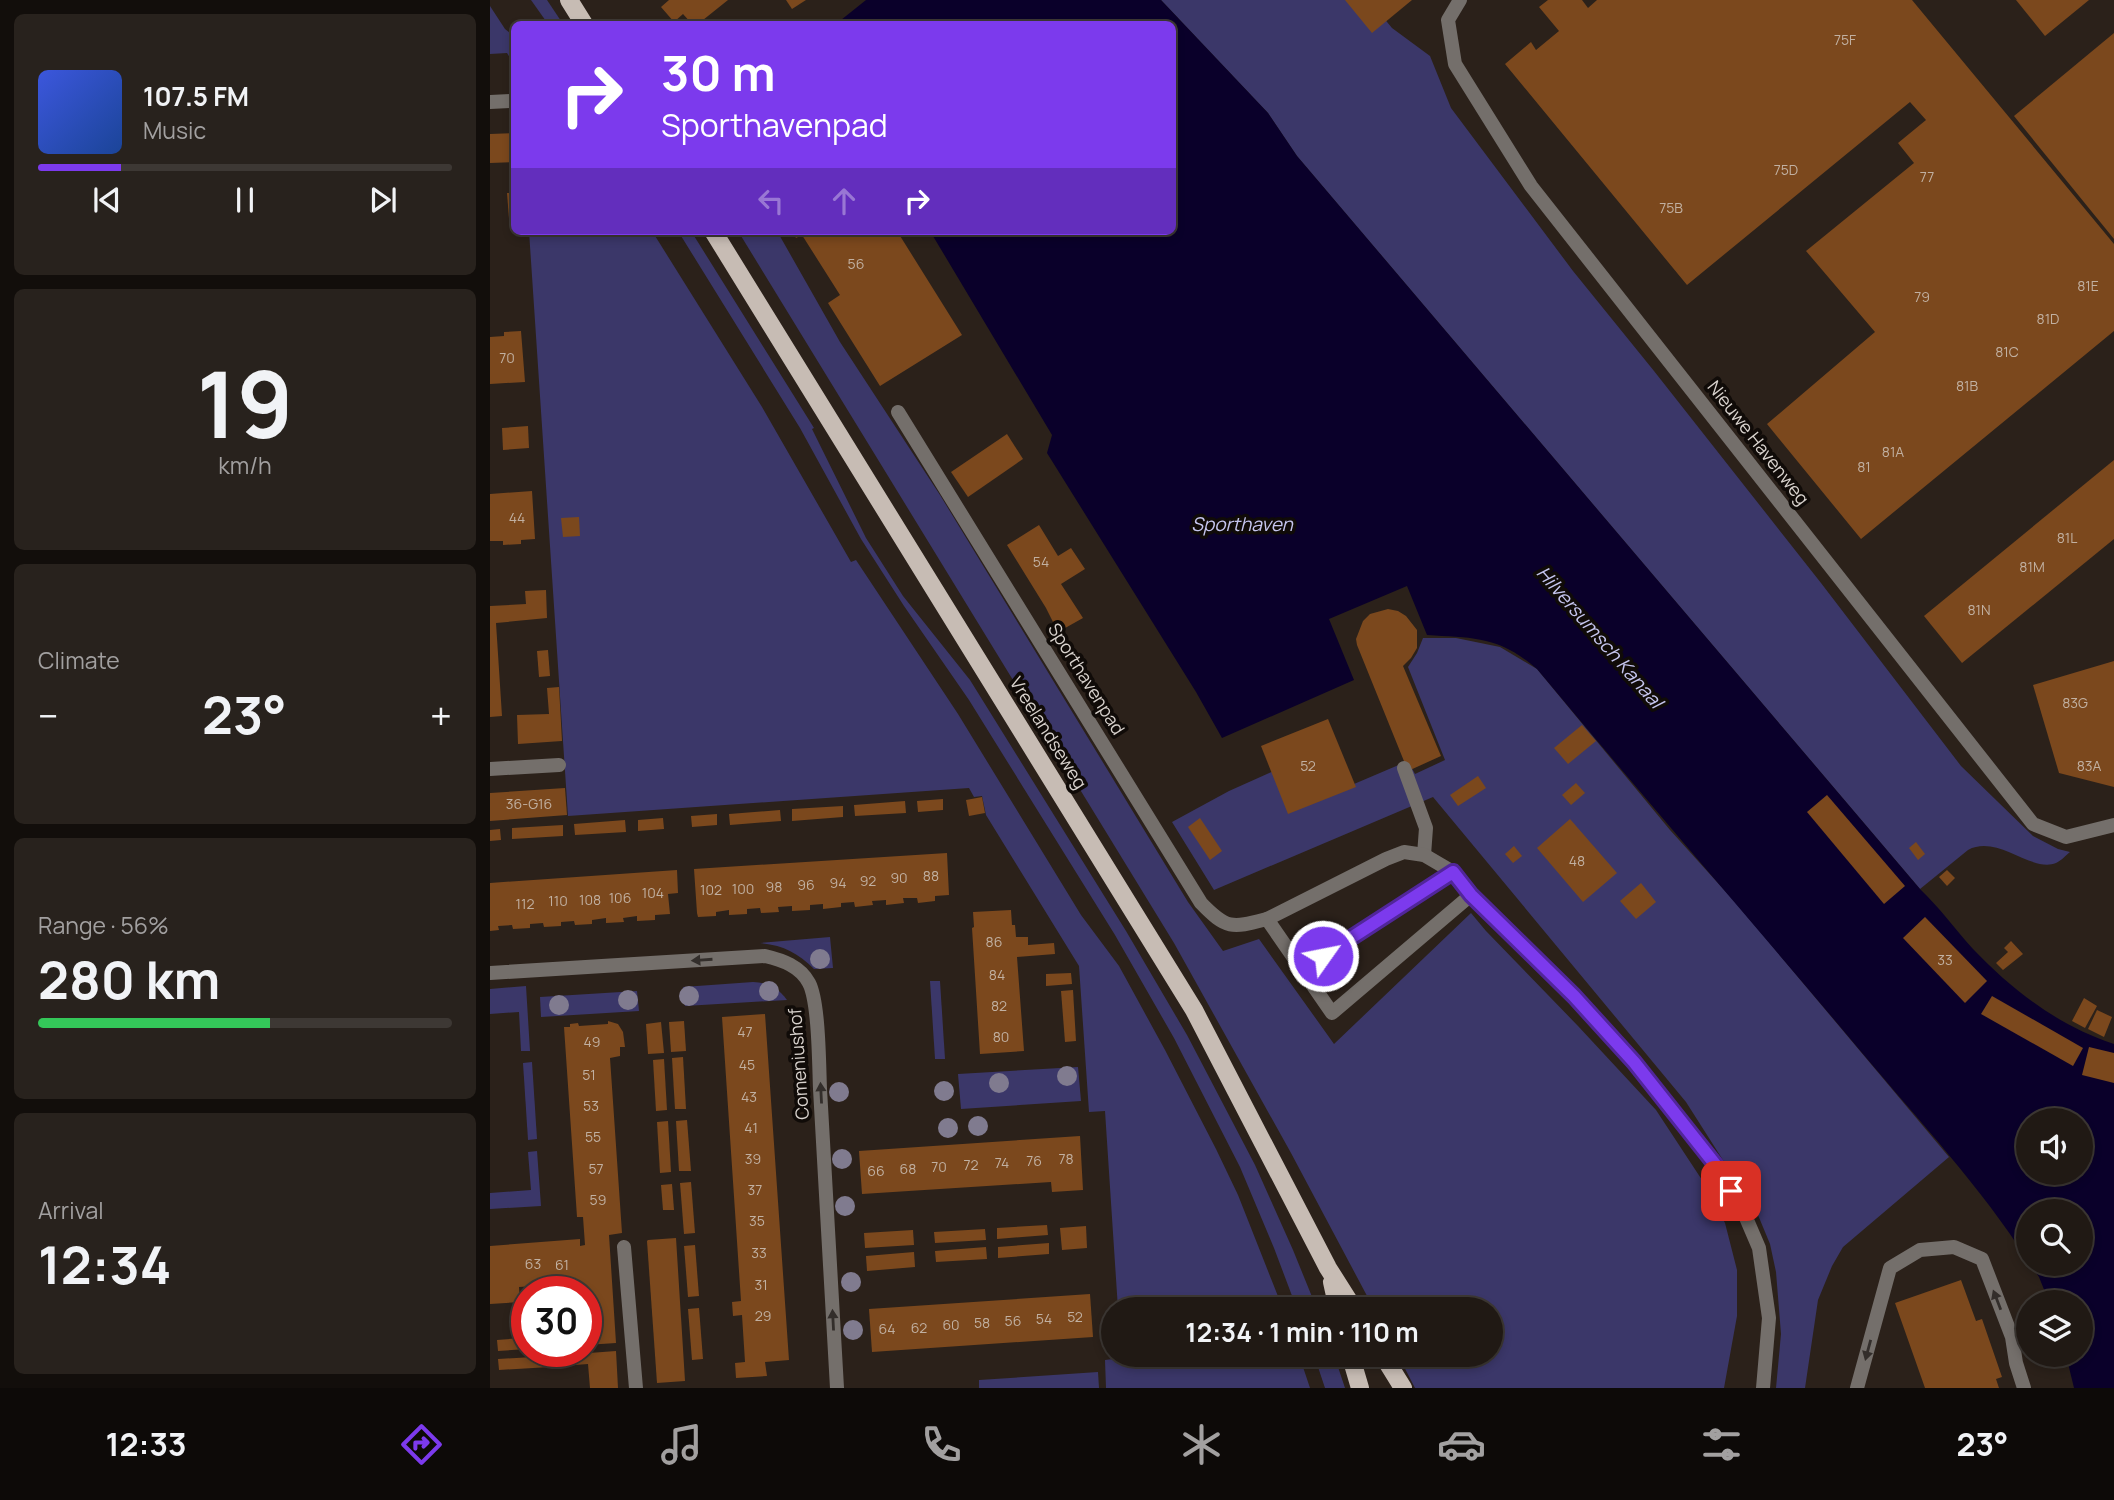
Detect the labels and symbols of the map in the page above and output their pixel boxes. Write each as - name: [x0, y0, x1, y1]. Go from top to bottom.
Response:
- house number: 75F: [1834, 30, 1856, 49]
- house number: 75D: [1774, 160, 1798, 179]
- house number: 77: [1920, 167, 1934, 186]
- house number: 75B: [1659, 198, 1683, 217]
- house number: 56: [848, 254, 864, 273]
- house number: 81E: [2077, 276, 2099, 295]
- house number: 79: [1914, 287, 1930, 306]
- house number: 81D: [2037, 309, 2060, 328]
- house number: 81C: [1995, 342, 2019, 361]
- house number: 70: [499, 348, 515, 367]
- street label: Nieuwe Havenweg: [1703, 375, 1815, 510]
- house number: 81B: [1956, 376, 1979, 395]
- house number: 81A: [1882, 442, 1904, 461]
- house number: 81: [1857, 457, 1871, 476]
- house number: 44: [509, 508, 525, 527]
- water label: Sporthaven: [1191, 511, 1293, 537]
- house number: 81L: [2057, 528, 2077, 547]
- house number: 54: [1033, 552, 1049, 571]
- house number: 81M: [2019, 557, 2045, 576]
- water label: Hilversumsch Kanaal: [1531, 560, 1671, 716]
- house number: 81N: [1967, 600, 1991, 619]
- street label: Sporthavenpad: [1043, 618, 1131, 739]
- street label: Vreelandseweg: [1005, 672, 1093, 793]
- house number: 83G: [2062, 693, 2088, 712]
- house number: 52: [1300, 756, 1316, 775]
- house number: 83A: [2077, 756, 2101, 775]
- house number: 36-G16: [506, 794, 552, 813]
- house number: 48: [1569, 851, 1585, 870]
- house number: 88: [923, 866, 939, 885]
- house number: 90: [890, 868, 908, 887]
- house number: 92: [860, 871, 876, 890]
- house number: 94: [830, 873, 846, 892]
- house number: 96: [797, 875, 815, 894]
- house number: 98: [766, 877, 782, 896]
- house number: 100: [732, 879, 754, 898]
- house number: 102: [700, 880, 722, 899]
- house number: 104: [642, 883, 664, 902]
- house number: 106: [609, 888, 631, 907]
- house number: 108: [579, 890, 601, 909]
- house number: 110: [548, 891, 568, 910]
- house number: 112: [516, 894, 534, 913]
- position arrow: [1286, 919, 1360, 993]
- house number: 86: [986, 932, 1002, 951]
- house number: 33: [1937, 950, 1953, 969]
- one-way arrow: [691, 955, 713, 966]
- house number: 84: [989, 965, 1005, 984]
- house number: 82: [991, 996, 1007, 1015]
- street label: Comeniushof: [782, 1007, 814, 1121]
- house number: 47: [737, 1022, 753, 1041]
- house number: 80: [993, 1027, 1009, 1046]
- house number: 49: [584, 1032, 600, 1051]
- house number: 45: [739, 1055, 755, 1074]
- house number: 51: [582, 1065, 596, 1084]
- one-way arrow: [815, 1081, 826, 1103]
- house number: 43: [741, 1087, 757, 1106]
- house number: 53: [583, 1096, 599, 1115]
- house number: 41: [744, 1118, 758, 1137]
- house number: 55: [585, 1127, 601, 1146]
- house number: 39: [745, 1149, 761, 1168]
- house number: 78: [1058, 1149, 1074, 1168]
- house number: 76: [1026, 1151, 1042, 1170]
- house number: 74: [995, 1153, 1009, 1172]
- house number: 72: [963, 1155, 979, 1174]
- house number: 70: [931, 1157, 947, 1176]
- house number: 57: [588, 1159, 604, 1178]
- house number: 68: [900, 1159, 916, 1178]
- house number: 66: [867, 1161, 885, 1180]
- pin: [1701, 1161, 1761, 1221]
- house number: 37: [748, 1180, 762, 1199]
- house number: 59: [590, 1190, 606, 1209]
- house number: 35: [749, 1211, 765, 1230]
- house number: 33: [751, 1243, 767, 1262]
- house number: 63: [525, 1254, 541, 1273]
- house number: 61: [555, 1255, 569, 1274]
- house number: 31: [754, 1275, 768, 1294]
- speed limit sign: 30: [511, 1276, 602, 1367]
- one-way arrow: [1992, 1289, 2003, 1310]
- house number: 29: [755, 1306, 771, 1325]
- house number: 52: [1067, 1307, 1083, 1326]
- one-way arrow: [827, 1309, 838, 1331]
- house number: 54: [1036, 1309, 1052, 1328]
- house number: 56: [1005, 1311, 1021, 1330]
- house number: 58: [974, 1313, 990, 1332]
- house number: 60: [942, 1315, 960, 1334]
- house number: 62: [911, 1318, 927, 1337]
- house number: 64: [879, 1319, 895, 1338]
- one-way arrow: [1862, 1340, 1872, 1361]

